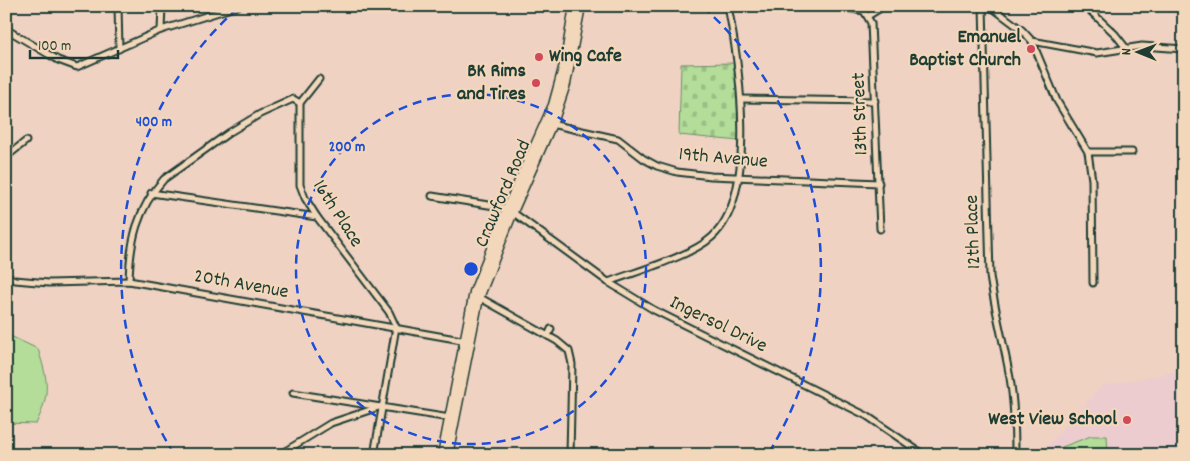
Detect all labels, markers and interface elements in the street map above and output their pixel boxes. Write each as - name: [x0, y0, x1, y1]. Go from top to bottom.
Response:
- place label: Emanuel Baptist Church: [909, 24, 1021, 75]
- scale bar: [30, 28, 118, 60]
- north arrow: [1112, 28, 1162, 78]
- text: 100 m: [38, 36, 71, 58]
- place label: Wing Cafe: [549, 43, 622, 71]
- marker: Emanuel Baptist Church: [1025, 43, 1037, 55]
- text: N: [1117, 48, 1137, 55]
- marker: Wing Cafe: [533, 51, 545, 63]
- place label: BK Rims and Tires: [457, 58, 526, 109]
- street label: 13th Street: [846, 72, 876, 156]
- marker: BK Rims and Tires: [530, 77, 542, 89]
- text: 400 m: [136, 112, 172, 134]
- street label: Crawford Road: [469, 136, 539, 252]
- text: 200 m: [329, 137, 365, 159]
- street label: 19th Avenue: [677, 141, 769, 177]
- street label: 16th Place: [305, 175, 369, 253]
- street label: 12th Place: [959, 194, 989, 270]
- centre of rings: [462, 260, 480, 278]
- street label: 20th Avenue: [192, 263, 291, 307]
- street label: Ingersol Drive: [664, 289, 772, 361]
- place label: West View School: [988, 406, 1117, 434]
- marker: West View School: [1121, 414, 1133, 426]

